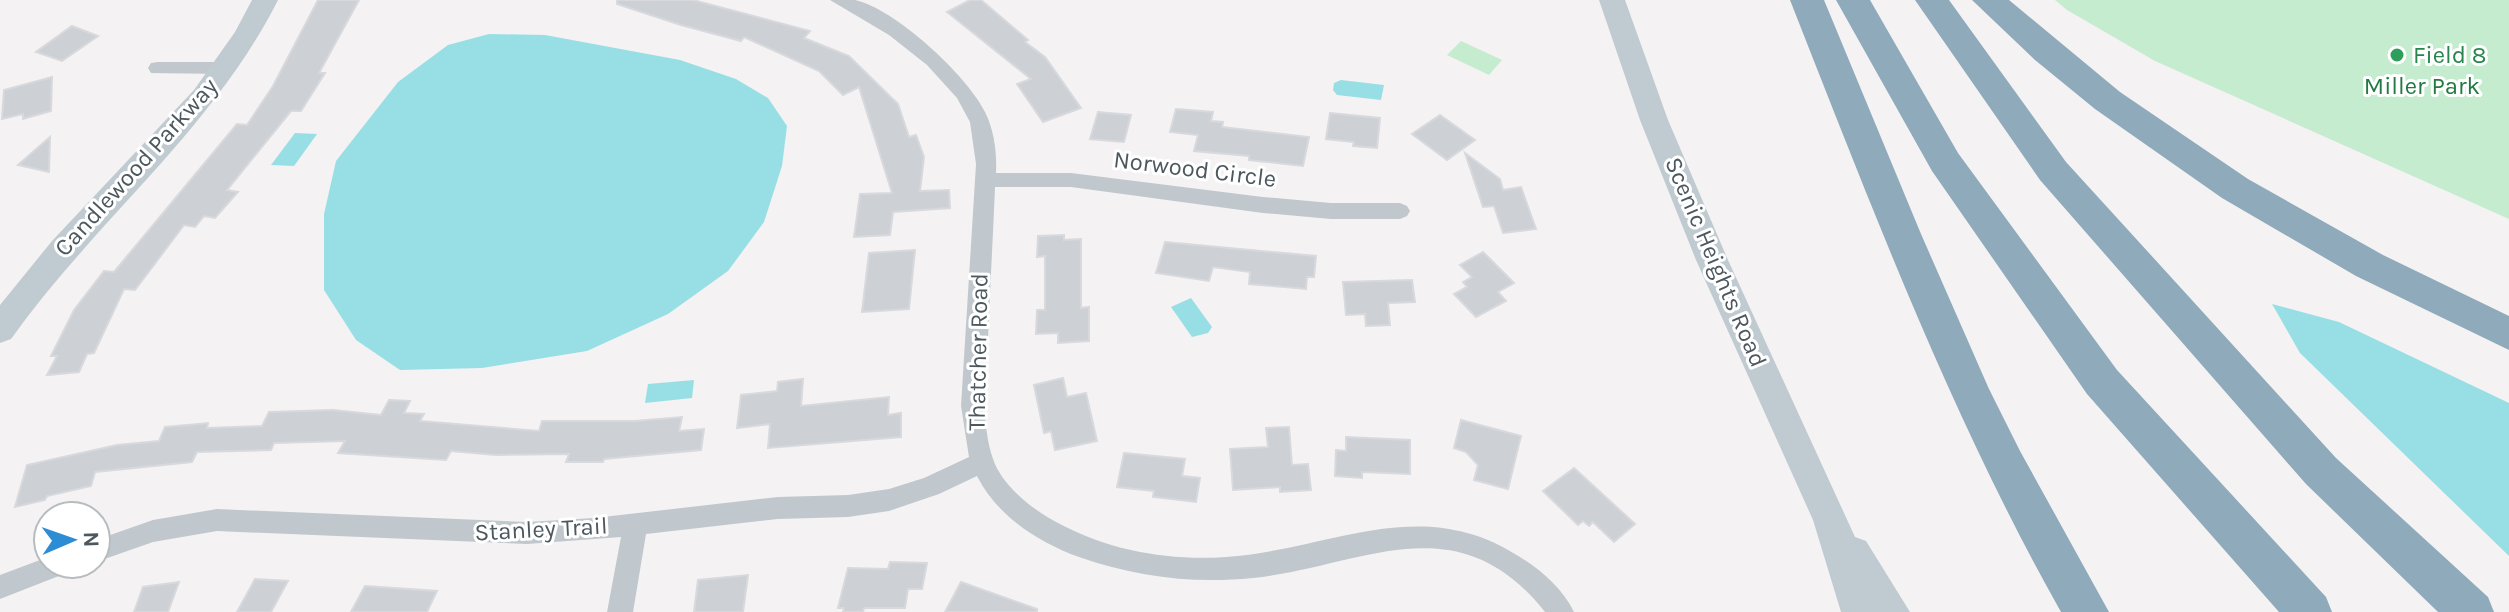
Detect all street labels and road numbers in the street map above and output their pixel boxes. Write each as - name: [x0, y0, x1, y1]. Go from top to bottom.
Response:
- street label: Candlewood Parkway: [49, 72, 223, 262]
- street label: Norwood Circle: [1112, 145, 1278, 193]
- street label: Scenic Heights Road: [1659, 153, 1773, 371]
- street label: Thatcher Road: [963, 273, 993, 431]
- street label: Stanley Trail: [474, 512, 608, 546]

